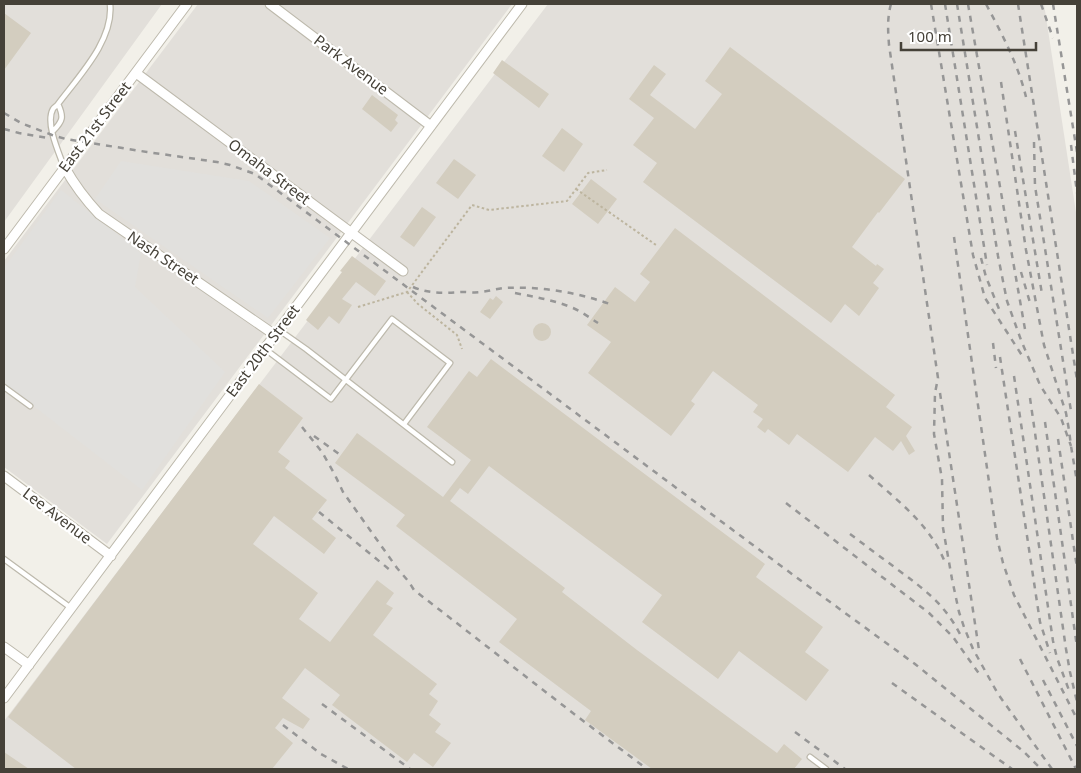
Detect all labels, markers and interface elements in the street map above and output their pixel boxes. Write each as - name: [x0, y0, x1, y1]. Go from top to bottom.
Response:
- scale bar: [901, 20, 1036, 52]
- text: 100 m: [908, 26, 952, 46]
- street label: Park Avenue: [310, 30, 393, 99]
- street label: East 21st Street: [53, 76, 135, 176]
- street label: Omaha Street: [225, 134, 315, 209]
- street label: Nash Street: [124, 226, 204, 289]
- street label: East 20th Street: [221, 300, 304, 401]
- street label: Lee Avenue: [19, 483, 96, 548]

